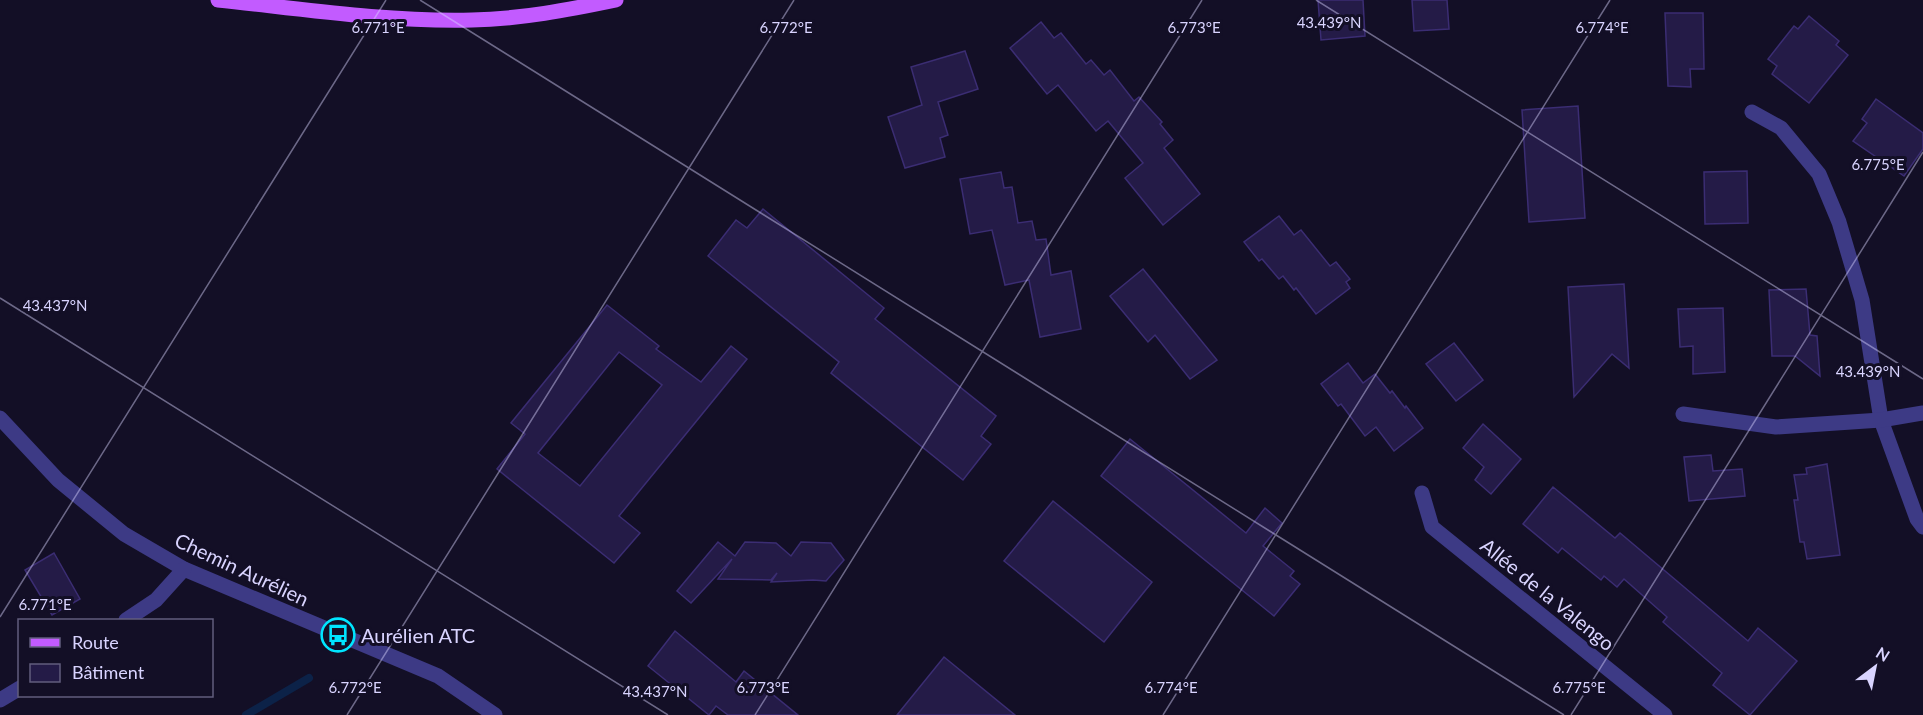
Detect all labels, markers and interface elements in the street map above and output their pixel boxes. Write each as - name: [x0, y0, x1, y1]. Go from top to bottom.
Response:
- text: 43.439°N: [1297, 13, 1361, 31]
- text: 6.771°E: [351, 18, 405, 36]
- text: 6.772°E: [759, 18, 813, 36]
- text: 6.773°E: [1167, 18, 1221, 36]
- text: 6.774°E: [1575, 18, 1629, 36]
- text: 6.775°E: [1851, 155, 1905, 173]
- text: 43.437°N: [23, 296, 87, 314]
- text: 43.439°N: [1836, 362, 1900, 380]
- street label: Chemin Aurélien: [171, 527, 313, 611]
- street label: Allée de la Valengo: [1476, 533, 1620, 655]
- text: 6.771°E: [18, 595, 72, 613]
- bus stop icon: Aurélien ATC: [320, 617, 356, 653]
- legend: [18, 619, 213, 697]
- place label: Aurélien ATC: [361, 623, 475, 647]
- text: Route: [72, 631, 119, 653]
- north arrow: [1845, 637, 1905, 697]
- text: N: [1873, 643, 1893, 665]
- text: Bâtiment: [72, 661, 145, 683]
- text: 6.772°E: [328, 678, 382, 696]
- text: 6.773°E: [736, 678, 790, 696]
- text: 6.774°E: [1144, 678, 1198, 696]
- text: 6.775°E: [1552, 678, 1606, 696]
- text: 43.437°N: [623, 682, 687, 700]

